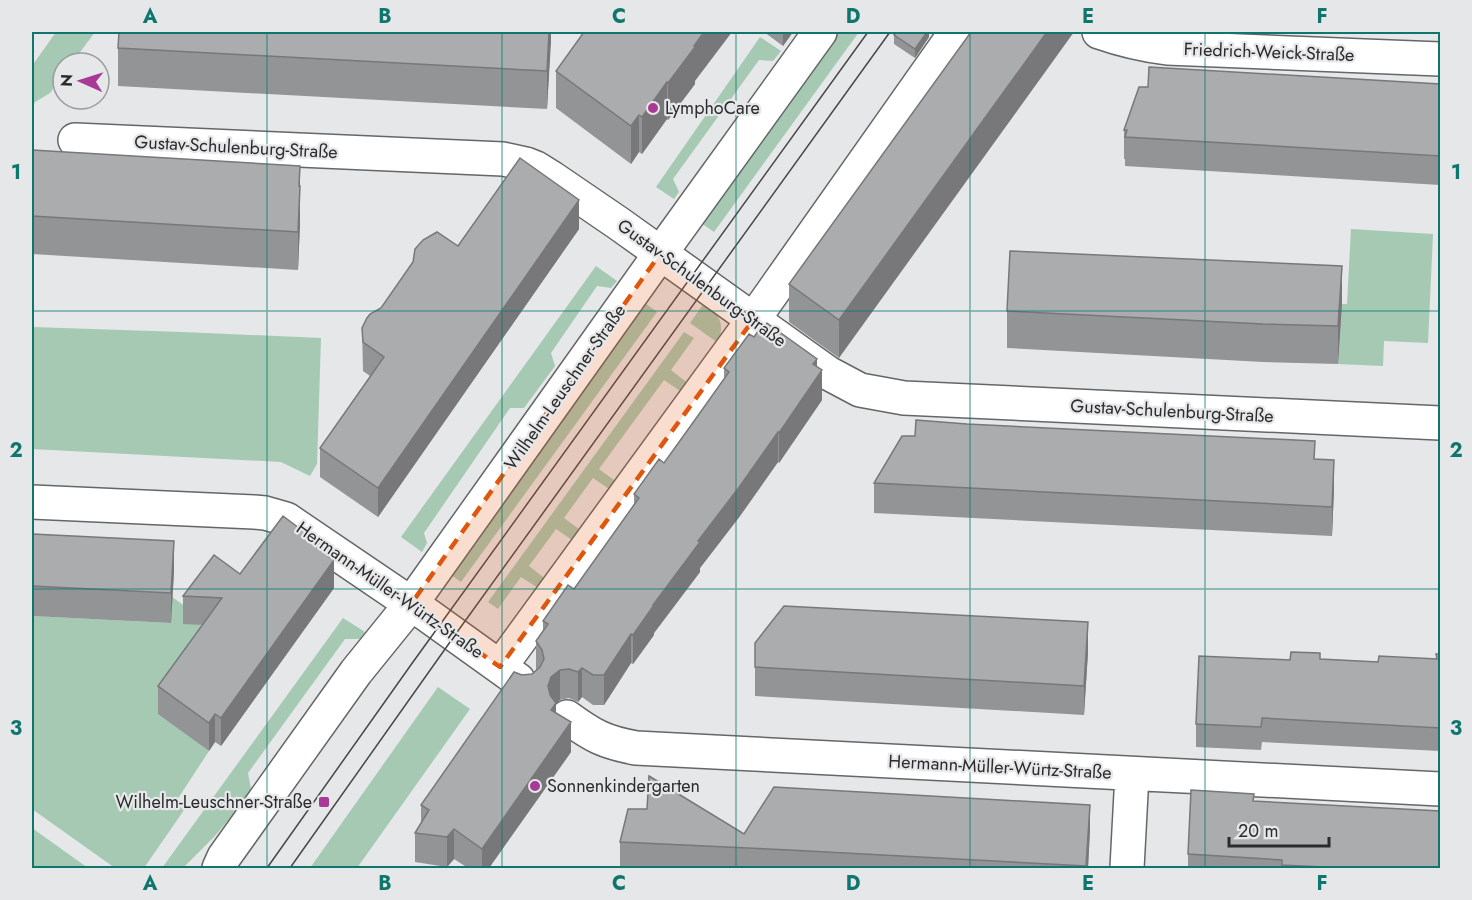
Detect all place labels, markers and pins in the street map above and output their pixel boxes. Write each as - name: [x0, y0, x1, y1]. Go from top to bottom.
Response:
- place label: LymphoCare: [665, 95, 760, 121]
- marker: LymphoCare: [646, 101, 660, 115]
- place label: Sonnenkindergarten: [547, 773, 700, 799]
- marker: Sonnenkindergarten: [528, 779, 542, 793]
- place label: Wilhelm-Leuschner-Straße: [115, 789, 312, 815]
- marker: Wilhelm-Leuschner-Straße: [317, 795, 331, 809]

